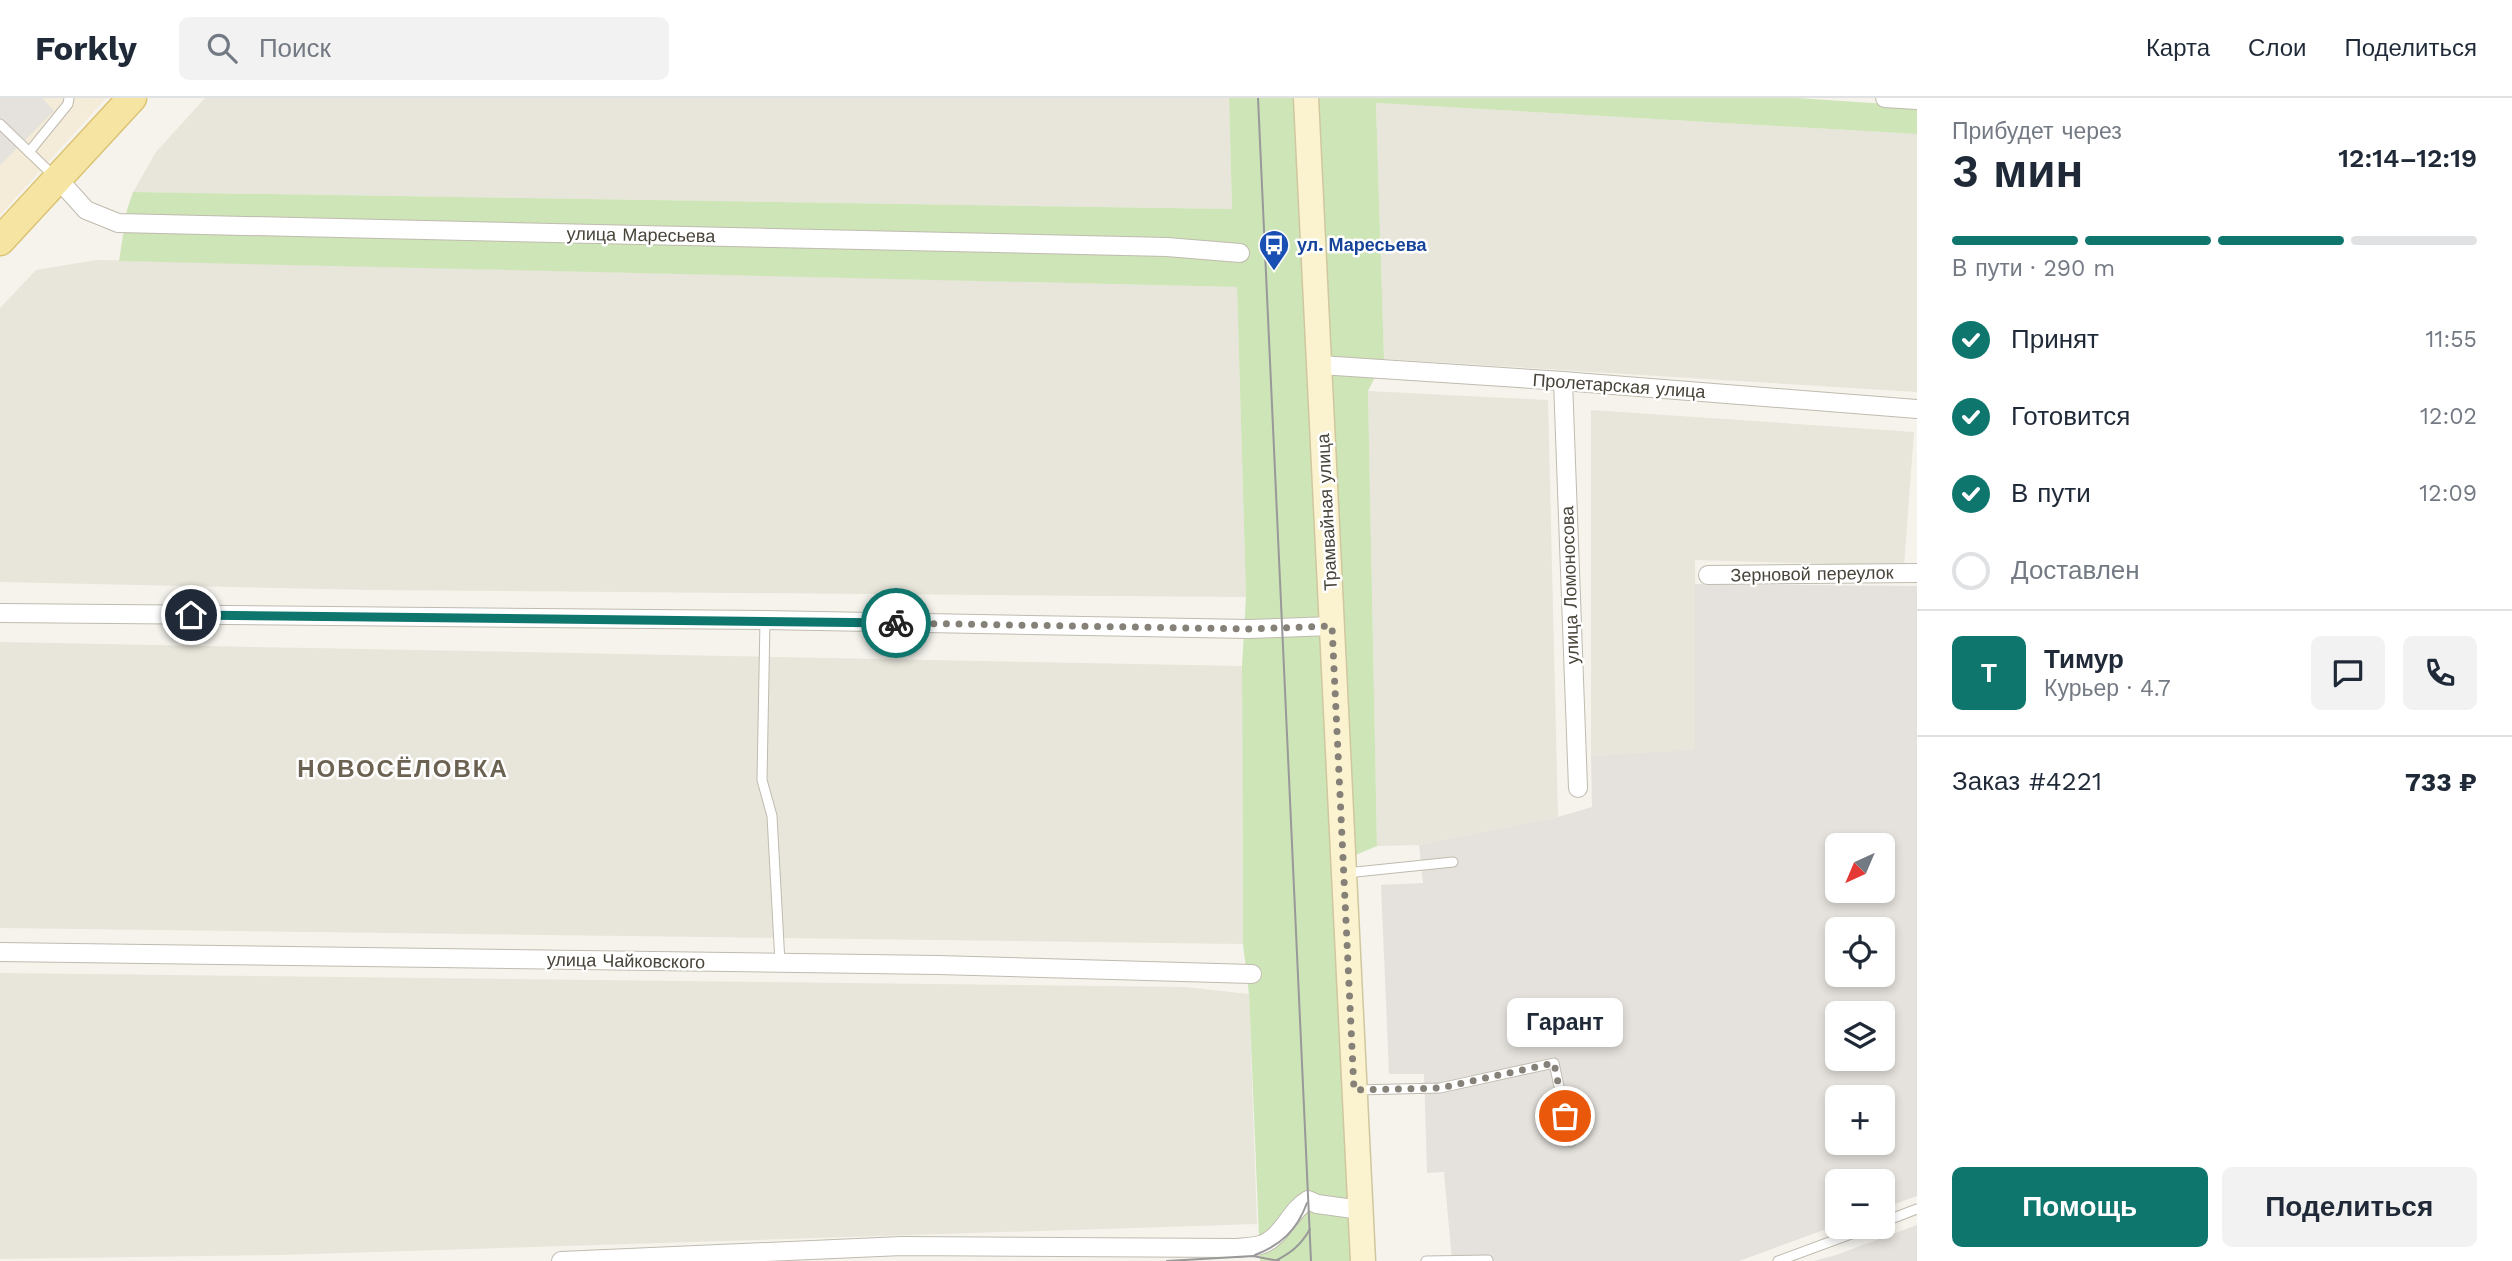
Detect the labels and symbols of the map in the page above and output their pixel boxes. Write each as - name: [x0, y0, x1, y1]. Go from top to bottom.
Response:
- street label: улица Маресьева: [567, 223, 716, 246]
- bus stop icon: ул. Маресьева: [1257, 228, 1291, 272]
- place label: ул. Маресьева: [1297, 234, 1427, 255]
- street label: Пролетарская улица: [1532, 369, 1707, 402]
- street label: Трамвайная улица: [1312, 432, 1341, 591]
- street label: улица Ломоносова: [1556, 505, 1583, 665]
- street label: Зерновой переулок: [1730, 562, 1894, 585]
- pin: [161, 585, 221, 645]
- courier: [861, 588, 931, 658]
- district label: НОВОСЁЛОВКА: [297, 755, 509, 783]
- north arrow: [1825, 833, 1895, 903]
- street label: улица Чайковского: [547, 949, 705, 972]
- callout: Гарант: [1507, 997, 1623, 1046]
- pin: [1535, 1086, 1595, 1146]

